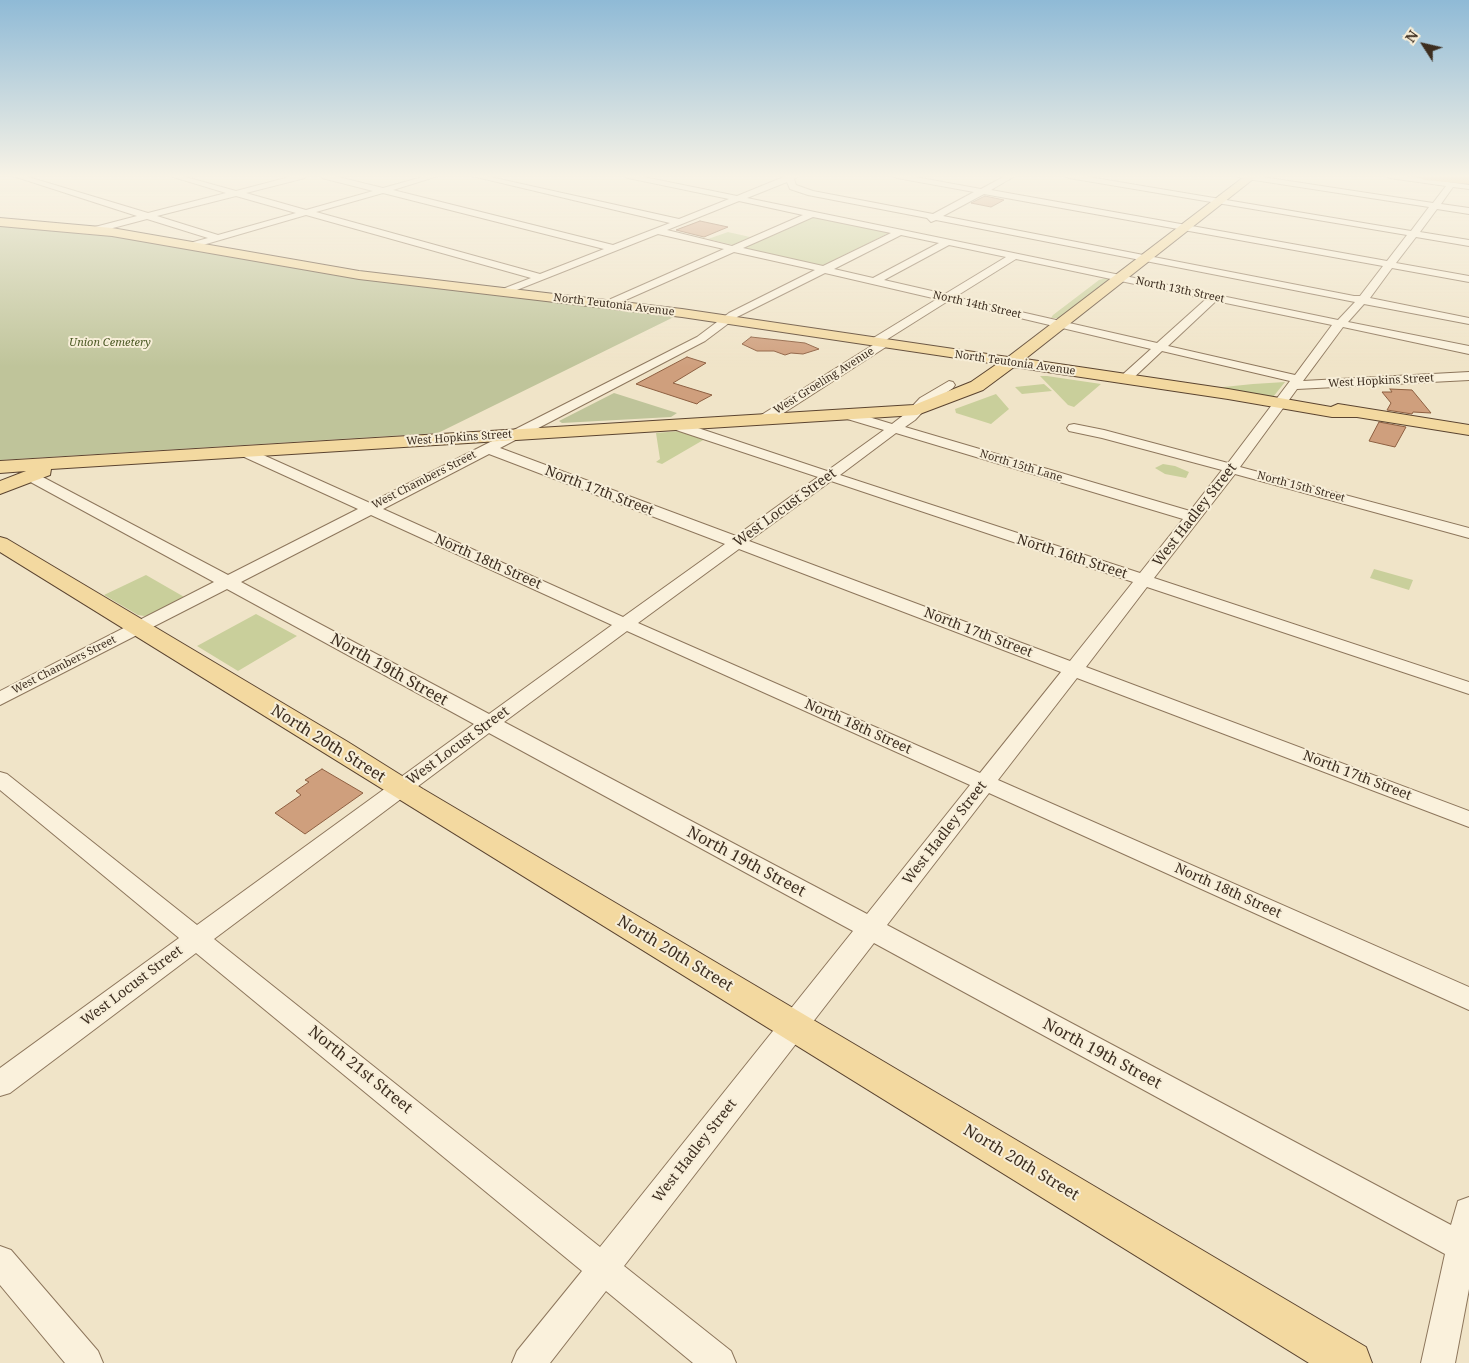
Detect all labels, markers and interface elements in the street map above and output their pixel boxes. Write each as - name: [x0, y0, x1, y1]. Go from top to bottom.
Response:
- north arrow: [1399, 20, 1449, 70]
- text: N: [1400, 26, 1422, 46]
- street label: North 13th Street: [1134, 274, 1226, 306]
- street label: North 14th Street: [932, 288, 1022, 322]
- street label: North Teutonia Avenue: [553, 291, 675, 319]
- park label: Union Cemetery: [69, 336, 151, 350]
- street label: West Groeling Avenue: [771, 345, 877, 417]
- street label: North Teutonia Avenue: [954, 348, 1076, 378]
- street label: West Hopkins Street: [1328, 372, 1434, 390]
- street label: West Hopkins Street: [406, 428, 512, 448]
- street label: North 15th Lane: [978, 447, 1064, 485]
- street label: West Chambers Street: [370, 448, 478, 512]
- street label: West Hadley Street: [1150, 460, 1240, 570]
- street label: North 17th Street: [542, 463, 656, 519]
- street label: West Locust Street: [730, 465, 840, 551]
- street label: North 15th Street: [1256, 469, 1346, 505]
- street label: North 18th Street: [432, 531, 544, 593]
- street label: North 16th Street: [1015, 531, 1129, 583]
- street label: North 17th Street: [921, 605, 1035, 661]
- street label: North 19th Street: [327, 630, 451, 710]
- street label: West Chambers Street: [10, 633, 118, 697]
- street label: North 18th Street: [802, 696, 914, 758]
- street label: North 20th Street: [267, 701, 389, 787]
- street label: West Locust Street: [403, 703, 513, 789]
- street label: North 17th Street: [1300, 748, 1414, 804]
- street label: West Hadley Street: [900, 778, 990, 888]
- street label: North 19th Street: [683, 823, 809, 901]
- street label: North 18th Street: [1172, 860, 1284, 922]
- street label: North 20th Street: [614, 912, 736, 996]
- street label: West Locust Street: [78, 942, 186, 1030]
- street label: North 19th Street: [1039, 1015, 1165, 1093]
- street label: North 21st Street: [304, 1022, 416, 1118]
- street label: West Hadley Street: [650, 1096, 740, 1206]
- street label: North 20th Street: [960, 1121, 1082, 1205]

